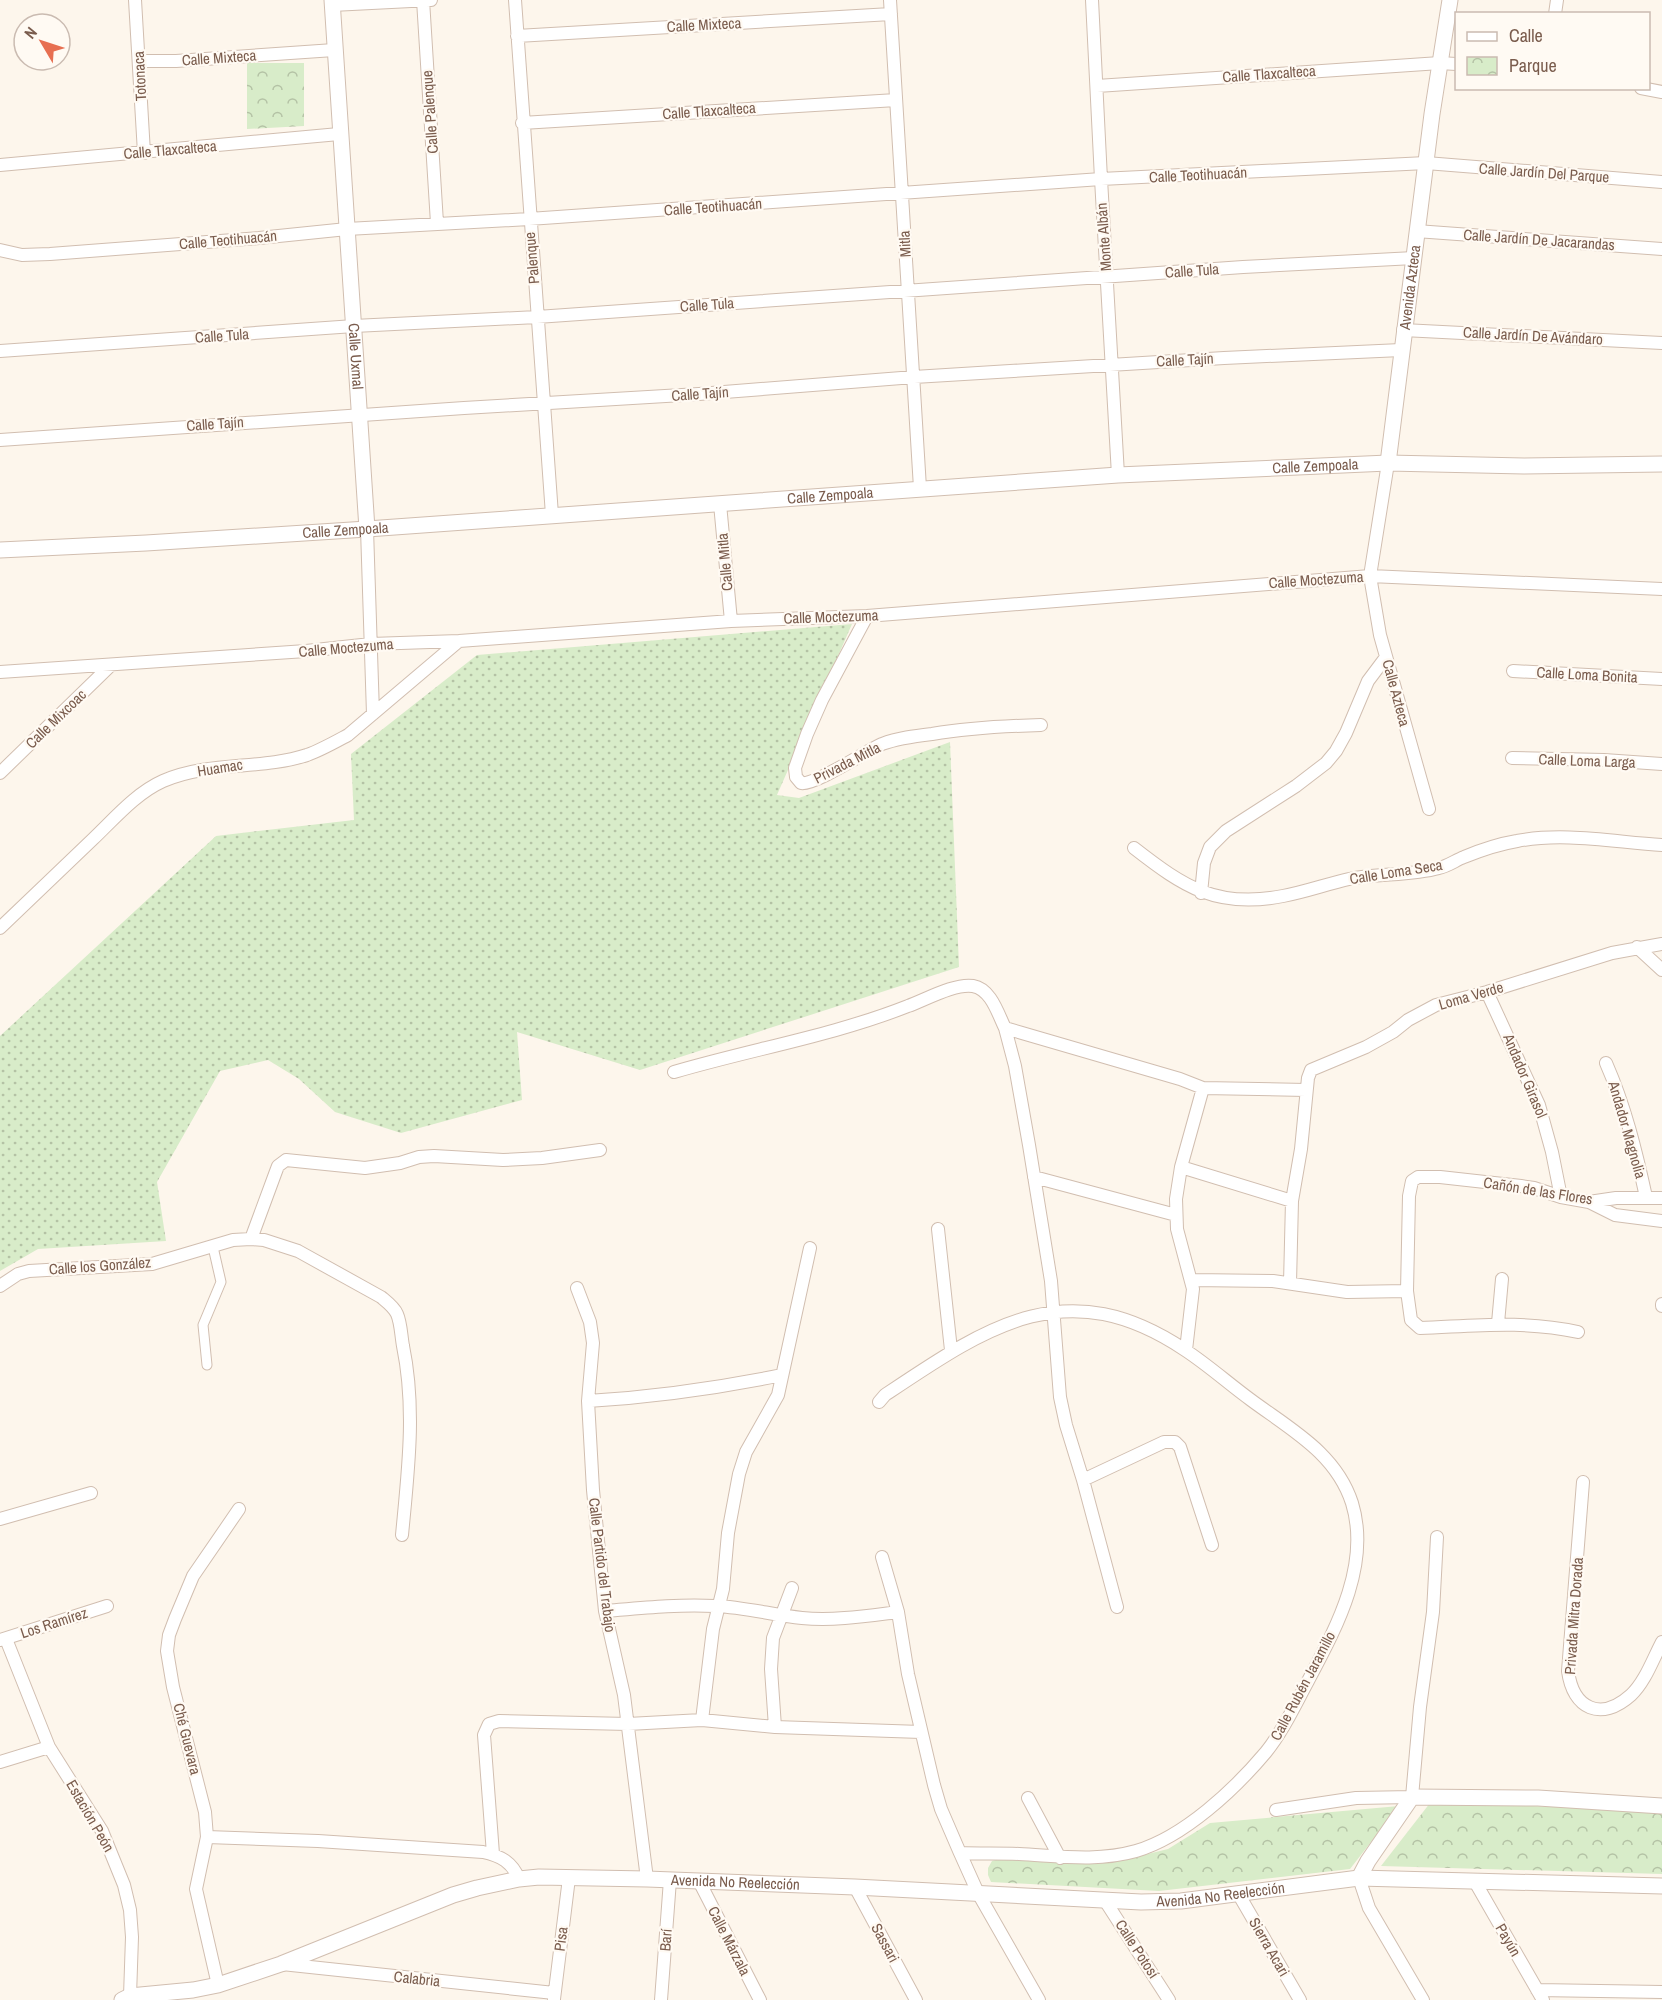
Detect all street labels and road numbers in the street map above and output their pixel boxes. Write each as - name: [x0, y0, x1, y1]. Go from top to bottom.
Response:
- street label: Calle Mixteca: [666, 12, 742, 37]
- street label: Calle Mixteca: [181, 44, 257, 71]
- street label: Totonaca: [128, 50, 151, 102]
- street label: Calle Tlaxcalteca: [1222, 60, 1316, 87]
- street label: Calle Palenque: [416, 70, 443, 154]
- street label: Calle Tlaxcalteca: [662, 97, 756, 124]
- street label: Calle Tlaxcalteca: [123, 135, 218, 164]
- street label: Calle Jardín Del Parque: [1478, 157, 1610, 188]
- street label: Calle Teotihuacán: [1148, 161, 1248, 188]
- street label: Calle Teotihuacán: [663, 193, 763, 220]
- street label: Monte Albán: [1091, 202, 1116, 272]
- street label: Calle Jardín De Jacarandas: [1463, 224, 1615, 255]
- street label: Calle Teotihuacán: [178, 225, 278, 254]
- street label: Mitla: [893, 230, 916, 258]
- street label: Palenque: [519, 231, 544, 285]
- street label: Avenida Azteca: [1394, 244, 1425, 332]
- street label: Calle Tula: [1164, 258, 1220, 283]
- street label: Calle Tula: [679, 292, 735, 317]
- street label: Calle Jardín De Avándaro: [1463, 321, 1604, 350]
- street label: Calle Uxmal: [343, 322, 369, 390]
- street label: Calle Tula: [194, 323, 250, 348]
- street label: Calle Tajín: [1156, 348, 1214, 371]
- street label: Calle Tajín: [671, 381, 729, 406]
- street label: Calle Tajín: [186, 411, 244, 436]
- street label: Calle Zempoala: [1272, 453, 1359, 478]
- street label: Calle Zempoala: [786, 482, 874, 509]
- street label: Calle Zempoala: [302, 516, 389, 543]
- street label: Calle Mitla: [711, 532, 737, 592]
- street label: Calle Moctezuma: [1268, 566, 1364, 593]
- street label: Calle Moctezuma: [783, 604, 879, 629]
- street label: Calle Moctezuma: [298, 633, 394, 662]
- street label: Calle Azteca: [1377, 657, 1416, 729]
- street label: Calle Loma Bonita: [1536, 661, 1638, 688]
- street label: Calle Mixcoac: [21, 684, 91, 753]
- street label: Privada Mitla: [810, 737, 884, 788]
- street label: Calle Loma Larga: [1538, 748, 1636, 773]
- street label: Huamac: [196, 754, 244, 781]
- street label: Calle Loma Seca: [1348, 854, 1444, 889]
- street label: Loma Verde: [1436, 976, 1506, 1015]
- street label: Andador Girasol: [1498, 1030, 1553, 1121]
- street label: Andador Magnolia: [1603, 1078, 1651, 1181]
- street label: Cañón de las Flores: [1482, 1172, 1594, 1209]
- street label: Calle los González: [48, 1251, 152, 1280]
- street label: Calle Partido del Trabajo: [584, 1496, 621, 1634]
- street label: Privada Mitra Dorada: [1559, 1556, 1588, 1675]
- street label: Los Ramírez: [17, 1602, 90, 1643]
- street label: Calle Rubén Jaramillo: [1265, 1627, 1340, 1744]
- street label: Ché Guevara: [168, 1701, 207, 1777]
- street label: Estación Peón: [61, 1776, 120, 1856]
- street label: Avenida No Reelección: [670, 1869, 800, 1895]
- street label: Avenida No Reelección: [1155, 1877, 1286, 1912]
- street label: Calle Márzala: [703, 1903, 756, 1979]
- street label: Sierra Acari: [1244, 1913, 1295, 1980]
- street label: Calle Potosí: [1111, 1915, 1165, 1983]
- street label: Sassari: [866, 1919, 905, 1966]
- street label: Payún: [1491, 1919, 1526, 1960]
- street label: Pisa: [549, 1925, 572, 1952]
- street label: Barí: [654, 1927, 677, 1952]
- street label: Calabria: [393, 1966, 441, 1991]

